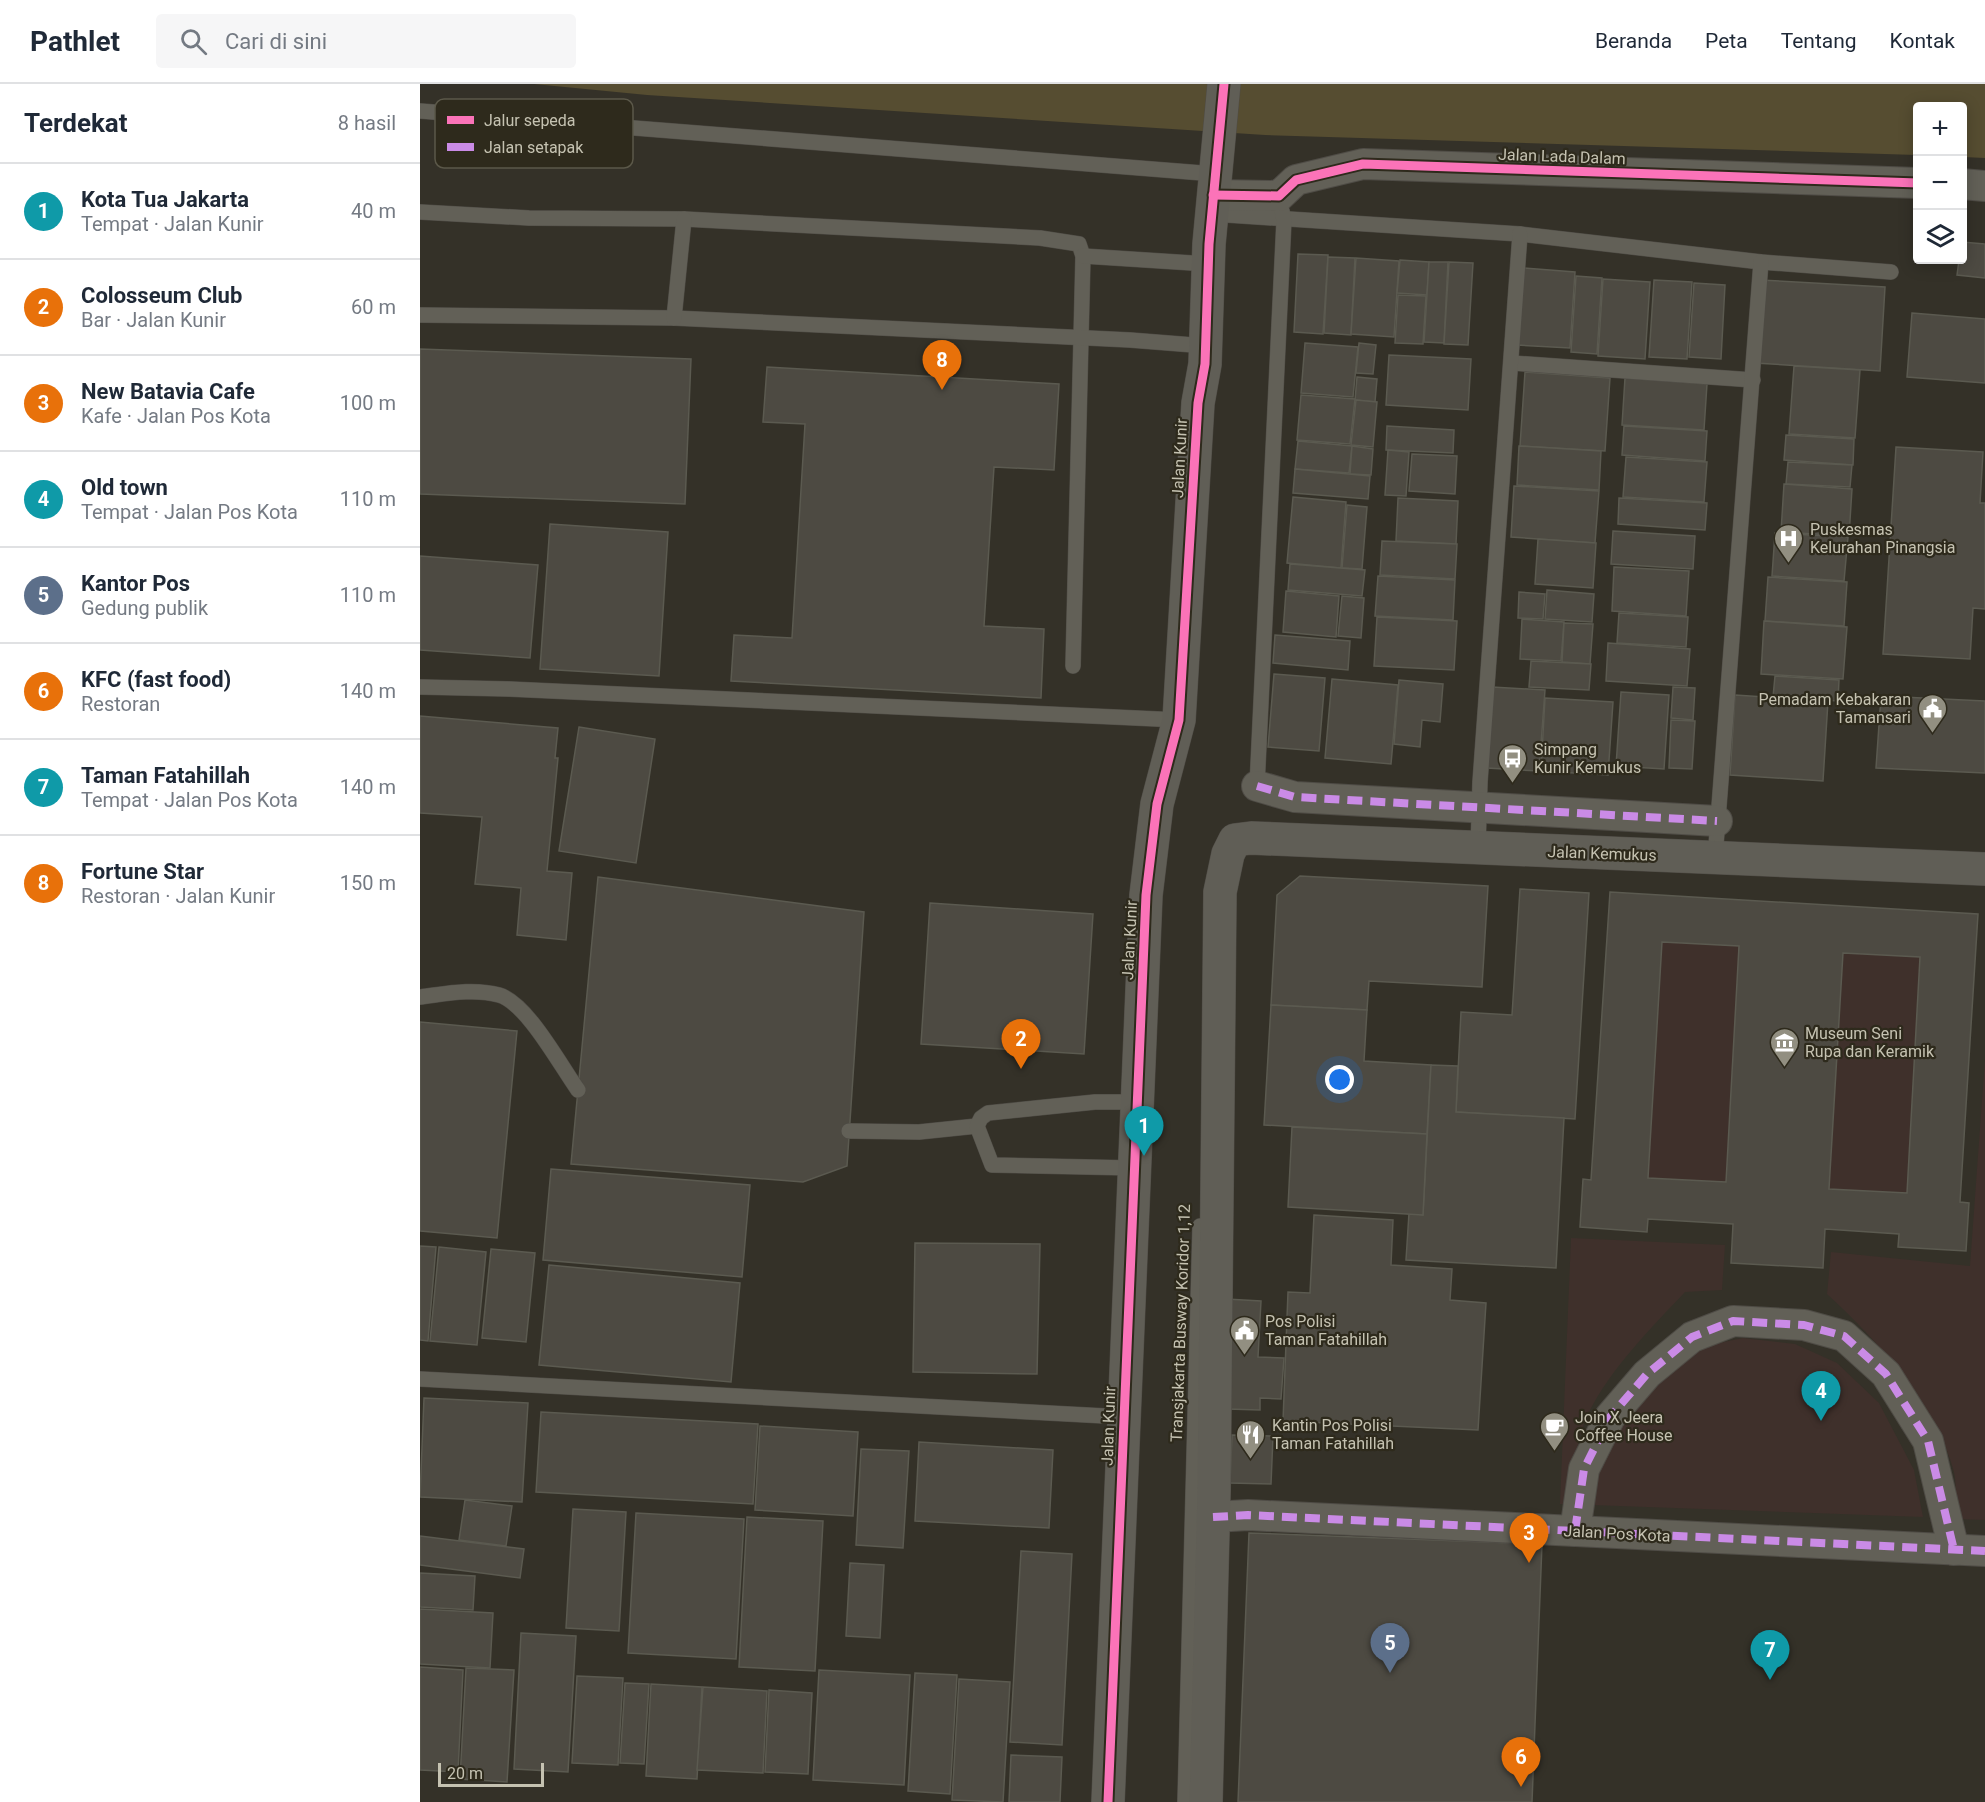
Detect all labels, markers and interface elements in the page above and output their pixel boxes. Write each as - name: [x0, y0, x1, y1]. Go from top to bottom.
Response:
- search box: [156, 14, 576, 68]
- text: Pathlet: [30, 25, 120, 58]
- icon: search: [177, 25, 210, 58]
- text: Cari di sini: [225, 29, 327, 54]
- text: Beranda: [1595, 29, 1672, 53]
- text: Peta: [1705, 29, 1748, 53]
- text: Tentang: [1781, 29, 1857, 53]
- text: Kontak: [1890, 29, 1955, 53]
- legend: [435, 99, 633, 168]
- map controls: [1913, 102, 1967, 264]
- button: +: [1913, 102, 1967, 156]
- text: Terdekat: [24, 108, 128, 138]
- text: 8 hasil: [338, 111, 396, 135]
- text: Jalur sepeda: [484, 111, 576, 130]
- text: Jalan setapak: [484, 138, 584, 157]
- street label: Jalan Lada Dalam: [1498, 145, 1626, 168]
- button: −: [1913, 156, 1967, 210]
- text: Kota Tua Jakarta: [81, 187, 249, 212]
- text: 1: [38, 199, 49, 223]
- text: 40 m: [351, 199, 396, 223]
- button: layers: [1913, 210, 1967, 264]
- text: Tempat · Jalan Kunir: [81, 212, 264, 236]
- text: Colosseum Club: [81, 283, 242, 308]
- text: 2: [38, 295, 49, 319]
- text: 60 m: [351, 295, 396, 319]
- text: Bar · Jalan Kunir: [81, 308, 226, 332]
- pin: 8: [922, 340, 962, 390]
- text: New Batavia Cafe: [81, 379, 255, 404]
- text: 3: [38, 391, 49, 415]
- text: 100 m: [340, 391, 396, 415]
- text: Kafe · Jalan Pos Kota: [81, 404, 271, 428]
- street label: Jalan Kunir: [1168, 417, 1191, 498]
- text: Old town: [81, 475, 168, 500]
- text: 4: [38, 487, 49, 511]
- text: 110 m: [340, 487, 396, 511]
- text: Tempat · Jalan Pos Kota: [81, 500, 298, 524]
- place label: Puskesmas Kelurahan Pinangsia: [1810, 520, 1955, 557]
- hospital icon: Puskesmas Kelurahan Pinangsia: [1773, 522, 1805, 564]
- text: Kantor Pos: [81, 571, 190, 596]
- text: 5: [38, 583, 49, 607]
- text: 110 m: [340, 583, 396, 607]
- text: Gedung publik: [81, 596, 208, 620]
- text: KFC (fast food): [81, 667, 231, 692]
- text: 6: [38, 679, 49, 703]
- text: 140 m: [340, 679, 396, 703]
- place label: Pemadam Kebakaran Tamansari: [1759, 690, 1911, 727]
- text: Restoran: [81, 692, 160, 716]
- public building icon: Pemadam Kebakaran Tamansari: [1916, 692, 1948, 734]
- place label: Simpang Kunir Kemukus: [1534, 740, 1641, 777]
- bus stop icon: Simpang Kunir Kemukus: [1497, 742, 1529, 784]
- text: Taman Fatahillah: [81, 763, 250, 788]
- text: 7: [38, 775, 49, 799]
- text: 140 m: [340, 775, 396, 799]
- text: Tempat · Jalan Pos Kota: [81, 788, 298, 812]
- street label: Jalan Kemukus: [1547, 842, 1657, 865]
- text: Fortune Star: [81, 859, 204, 884]
- text: 8: [38, 871, 49, 895]
- text: 150 m: [340, 871, 396, 895]
- text: Restoran · Jalan Kunir: [81, 884, 275, 908]
- street label: Jalan Kunir: [1118, 899, 1141, 980]
- pin: 2: [1002, 1020, 1040, 1069]
- place label: Museum Seni Rupa dan Keramik: [1805, 1024, 1935, 1061]
- museum icon: Museum Seni Rupa dan Keramik: [1768, 1026, 1800, 1068]
- your location: [1325, 1065, 1354, 1094]
- pin: 1: [1124, 1106, 1164, 1156]
- street label: Transjakarta Busway Koridor 1,12: [1167, 1204, 1194, 1442]
- place label: Pos Polisi Taman Fatahillah: [1265, 1312, 1387, 1349]
- public building icon: Pos Polisi Taman Fatahillah: [1228, 1314, 1260, 1356]
- pin: 4: [1802, 1372, 1840, 1421]
- street label: Jalan Kunir: [1098, 1385, 1119, 1466]
- place label: Join X Jeera Coffee House: [1575, 1408, 1673, 1445]
- cafe icon: Join X Jeera Coffee House: [1538, 1410, 1570, 1452]
- place label: Kantin Pos Polisi Taman Fatahillah: [1272, 1416, 1394, 1453]
- restaurant icon: Kantin Pos Polisi Taman Fatahillah: [1235, 1418, 1267, 1460]
- pin: 3: [1510, 1514, 1548, 1563]
- street label: Jalan Pos Kota: [1563, 1521, 1671, 1546]
- pin: 5: [1370, 1624, 1410, 1673]
- pin: 7: [1750, 1630, 1790, 1680]
- pin: 6: [1502, 1738, 1540, 1787]
- scale bar: [438, 1760, 544, 1788]
- text: 20 m: [447, 1764, 483, 1783]

